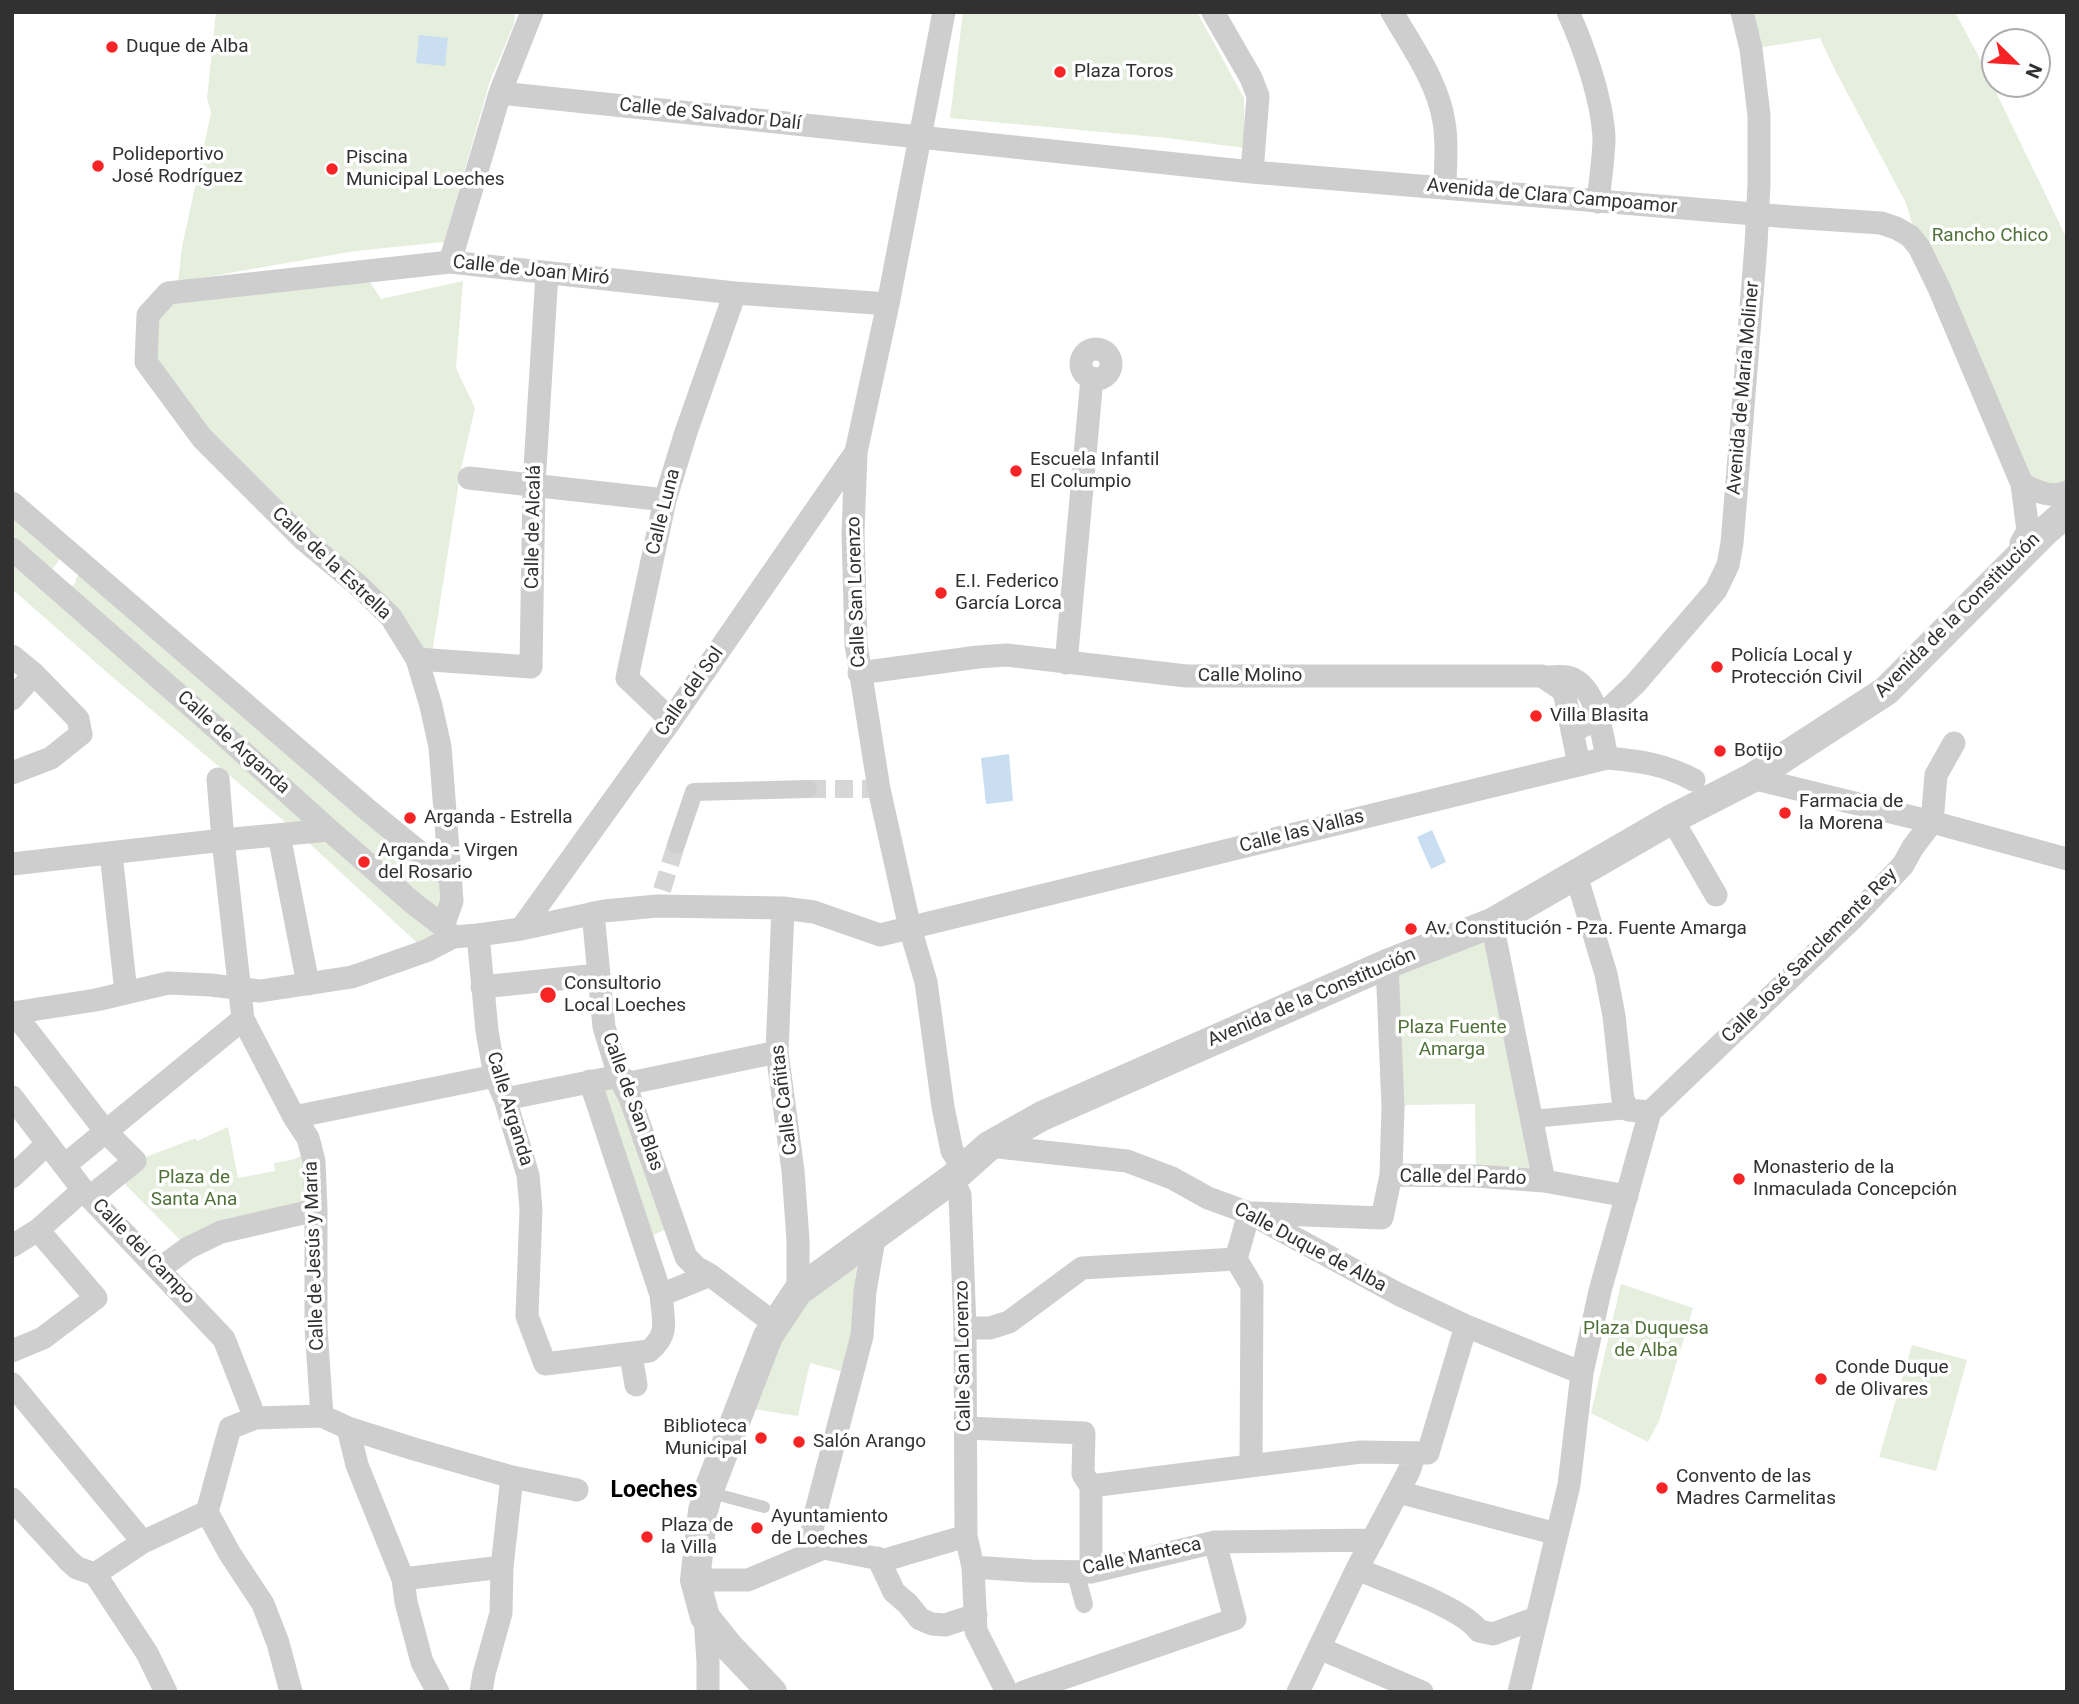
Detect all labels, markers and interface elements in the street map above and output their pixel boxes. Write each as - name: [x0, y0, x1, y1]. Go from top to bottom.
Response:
- north arrow: [1981, 28, 2051, 98]
- place label: Duque de Alba: [126, 36, 249, 58]
- marker: Duque de Alba: [104, 39, 120, 55]
- text: N: [2021, 60, 2047, 82]
- place label: Plaza Toros: [1074, 61, 1174, 83]
- marker: Plaza Toros: [1052, 64, 1068, 80]
- street label: Calle de Salvador Dalí: [618, 94, 802, 136]
- place label: Polideportivo José Rodríguez: [112, 144, 243, 188]
- place label: Piscina Municipal Loeches: [346, 147, 505, 191]
- marker: Polideportivo José Rodríguez: [90, 158, 106, 174]
- marker: Piscina Municipal Loeches: [324, 161, 340, 177]
- street label: Avenida de Clara Campoamor: [1426, 175, 1678, 219]
- park label: Rancho Chico: [1932, 225, 2048, 247]
- street label: Calle de Joan Miró: [452, 251, 610, 291]
- street label: Avenida de María Moliner: [1723, 280, 1765, 496]
- place label: Escuela Infantil El Columpio: [1030, 449, 1159, 493]
- marker: Escuela Infantil El Columpio: [1008, 463, 1024, 479]
- street label: Calle de Alcalá: [522, 465, 546, 589]
- street label: Calle Luna: [642, 467, 686, 557]
- street label: Calle de la Estrella: [267, 503, 395, 625]
- street label: Calle San Lorenzo: [843, 516, 871, 668]
- street label: Avenida de la Constitución: [1871, 529, 2045, 703]
- place label: E.I. Federico García Lorca: [955, 571, 1062, 615]
- marker: E.I. Federico García Lorca: [933, 585, 949, 601]
- street label: Calle del Sol: [651, 643, 729, 741]
- place label: Policía Local y Protección Civil: [1731, 645, 1862, 689]
- marker: Policía Local y Protección Civil: [1709, 659, 1725, 675]
- street label: Calle Molino: [1198, 665, 1302, 687]
- street label: Calle de Arganda: [172, 687, 294, 799]
- place label: Villa Blasita: [1550, 705, 1649, 727]
- marker: Villa Blasita: [1528, 708, 1544, 724]
- place label: Botijo: [1734, 740, 1783, 762]
- marker: Botijo: [1712, 743, 1728, 759]
- place label: Farmacia de la Morena: [1799, 791, 1903, 835]
- marker: Farmacia de la Morena: [1777, 805, 1793, 821]
- street label: Calle las Vallas: [1237, 806, 1367, 858]
- place label: Arganda - Estrella: [424, 807, 573, 829]
- marker: Arganda - Estrella: [402, 810, 418, 826]
- place label: Arganda - Virgen del Rosario: [378, 840, 518, 884]
- marker: Arganda - Virgen del Rosario: [356, 854, 372, 870]
- street label: Calle José Sanclemente Rey: [1718, 864, 1902, 1048]
- place label: Av. Constitución - Pza. Fuente Amarga: [1425, 918, 1747, 940]
- marker: Av. Constitución - Pza. Fuente Amarga: [1403, 921, 1419, 937]
- street label: Avenida de la Constitución: [1204, 944, 1420, 1052]
- place label: Consultorio Local Loeches: [564, 973, 686, 1017]
- marker: Consultorio Local Loeches: [538, 985, 558, 1005]
- park label: Plaza Fuente Amarga: [1397, 1017, 1507, 1061]
- street label: Calle de San Blas: [596, 1030, 668, 1174]
- street label: Calle Cañitas: [767, 1044, 803, 1156]
- street label: Calle Arganda: [481, 1049, 537, 1169]
- place label: Monasterio de la Inmaculada Concepción: [1753, 1157, 1957, 1201]
- street label: Calle de Jesús y María: [300, 1161, 330, 1351]
- street label: Calle del Pardo: [1399, 1165, 1527, 1191]
- park label: Plaza de Santa Ana: [151, 1167, 237, 1211]
- marker: Monasterio de la Inmaculada Concepción: [1731, 1171, 1747, 1187]
- street label: Calle del Campo: [87, 1195, 199, 1309]
- street label: Calle Duque de Alba: [1230, 1198, 1390, 1298]
- street label: Calle San Lorenzo: [951, 1280, 977, 1432]
- park label: Plaza Duquesa de Alba: [1583, 1318, 1709, 1362]
- place label: Conde Duque de Olivares: [1835, 1357, 1948, 1401]
- marker: Conde Duque de Olivares: [1813, 1371, 1829, 1387]
- place label: Biblioteca Municipal: [663, 1416, 747, 1460]
- marker: Biblioteca Municipal: [753, 1430, 769, 1446]
- place label: Salón Arango: [813, 1431, 926, 1453]
- marker: Salón Arango: [791, 1434, 807, 1450]
- place label: Convento de las Madres Carmelitas: [1676, 1466, 1836, 1510]
- district label: Loeches: [611, 1477, 697, 1505]
- marker: Convento de las Madres Carmelitas: [1654, 1480, 1670, 1496]
- place label: Ayuntamiento de Loeches: [771, 1506, 888, 1550]
- place label: Plaza de la Villa: [661, 1515, 733, 1559]
- marker: Ayuntamiento de Loeches: [749, 1520, 765, 1536]
- marker: Plaza de la Villa: [639, 1529, 655, 1545]
- street label: Calle Manteca: [1081, 1533, 1203, 1581]

